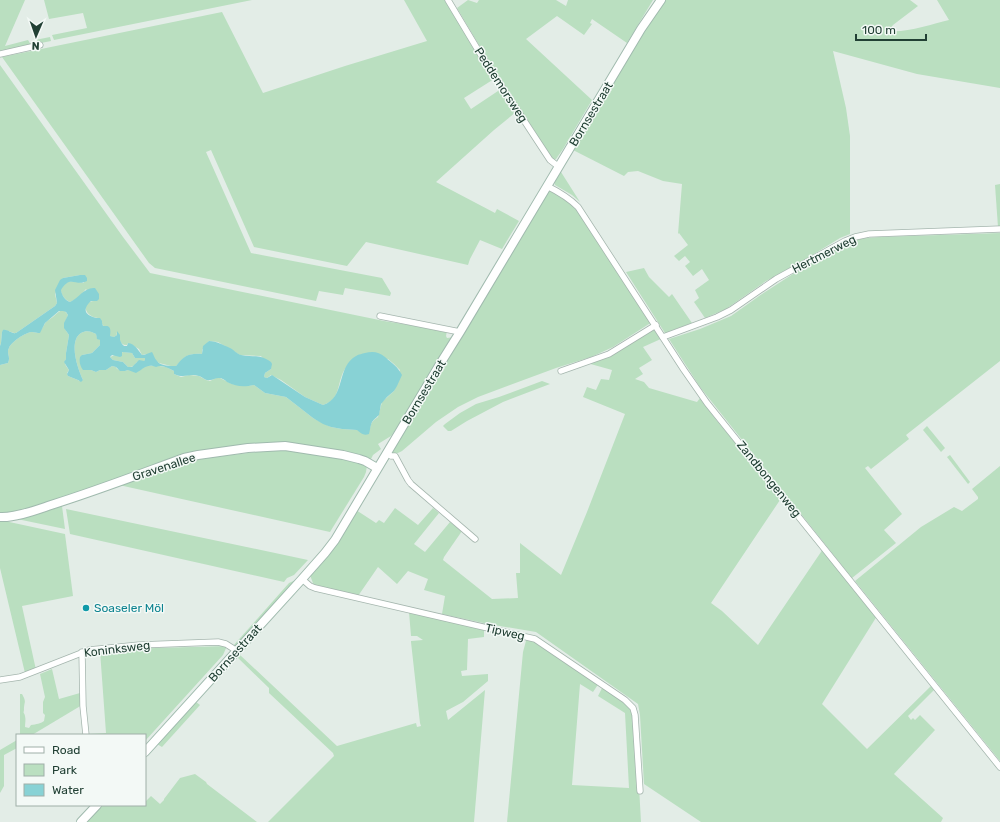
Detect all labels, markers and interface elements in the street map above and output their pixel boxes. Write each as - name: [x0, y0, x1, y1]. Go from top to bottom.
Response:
- north arrow: [16, 16, 56, 56]
- scale bar: [856, 16, 926, 42]
- text: 100 m: [862, 23, 896, 37]
- text: N: [31, 39, 40, 52]
- street label: Peddemorsweg: [472, 45, 530, 125]
- street label: Bornsestraat: [566, 79, 616, 149]
- street label: Hertmerweg: [790, 232, 858, 276]
- street label: Bornsestraat: [399, 357, 449, 427]
- street label: Zandbongenweg: [734, 438, 804, 520]
- street label: Gravenallee: [131, 450, 198, 484]
- place label: Soaseler Möl: [94, 601, 164, 615]
- marker: Soaseler Möl: [81, 603, 91, 613]
- street label: Bornsestraat: [205, 621, 265, 685]
- street label: Tipweg: [484, 621, 526, 643]
- street label: Koninksweg: [83, 638, 151, 660]
- legend: [16, 734, 146, 806]
- text: Road: [52, 743, 80, 757]
- text: Park: [52, 763, 78, 777]
- text: Water: [52, 783, 84, 797]

